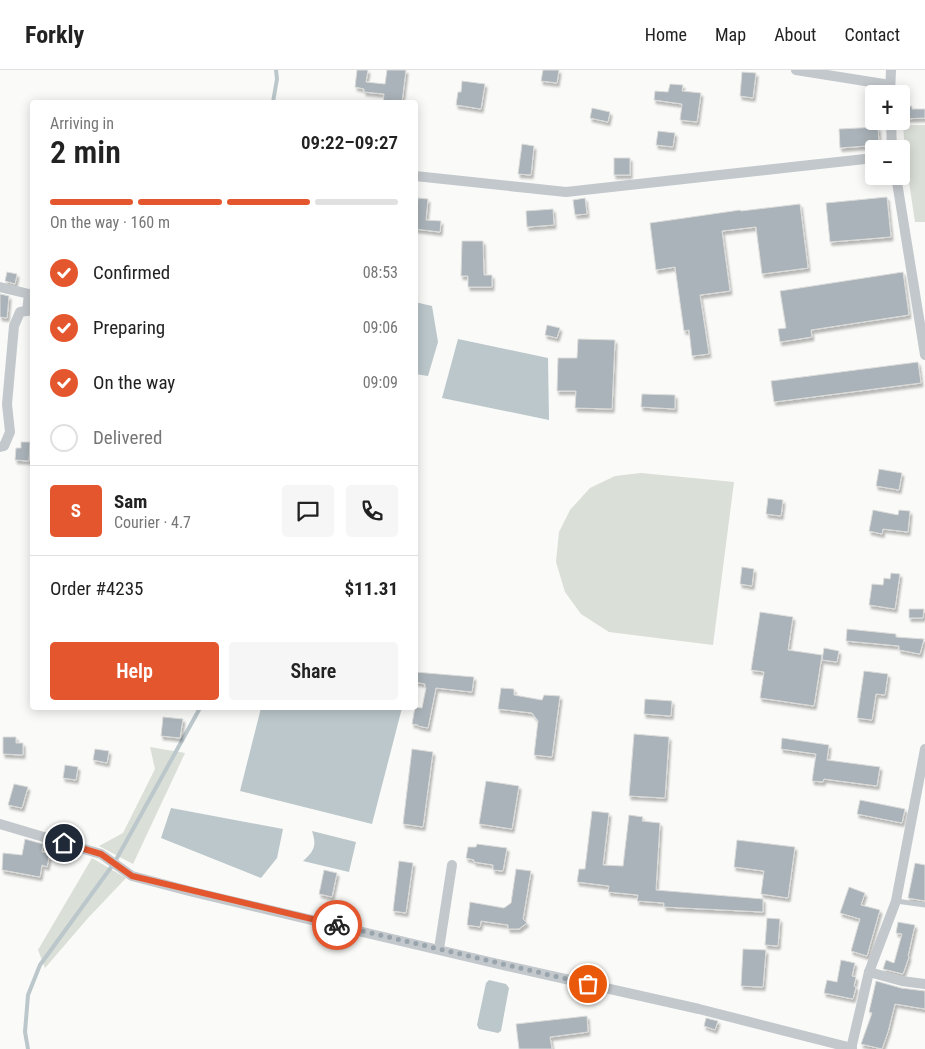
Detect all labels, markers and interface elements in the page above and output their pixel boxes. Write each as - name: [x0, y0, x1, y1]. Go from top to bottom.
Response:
- text: Forkly: [25, 21, 84, 49]
- text: Home: [645, 24, 687, 45]
- text: Map: [715, 24, 746, 45]
- text: About: [774, 24, 816, 45]
- text: Contact: [844, 24, 900, 45]
- map controls: [865, 85, 910, 185]
- button: +: [865, 85, 910, 130]
- text: Arriving in: [50, 114, 114, 133]
- text: 09:22–09:27: [301, 131, 398, 154]
- text: 2 min: [50, 133, 121, 171]
- button: −: [865, 140, 910, 185]
- text: On the way · 160 m: [50, 213, 170, 232]
- icon: check: [50, 259, 78, 287]
- text: Confirmed: [93, 261, 170, 284]
- text: 08:53: [363, 263, 398, 282]
- icon: check: [50, 314, 78, 342]
- text: Preparing: [93, 316, 165, 339]
- text: 09:06: [363, 318, 398, 337]
- icon: check: [50, 369, 78, 397]
- text: On the way: [93, 371, 175, 394]
- text: 09:09: [363, 373, 398, 392]
- text: Delivered: [93, 426, 162, 449]
- button: chat: [282, 485, 334, 537]
- button: phone: [346, 485, 398, 537]
- text: Sam: [114, 490, 147, 513]
- text: S: [71, 499, 81, 522]
- text: Courier · 4.7: [114, 513, 191, 532]
- text: Order #4235: [50, 577, 143, 600]
- text: $11.31: [344, 577, 398, 600]
- button: Help: [50, 642, 219, 700]
- button: Share: [229, 642, 398, 700]
- pin: [43, 822, 85, 864]
- icon: home: [50, 829, 78, 857]
- courier: [312, 900, 362, 950]
- icon: bike: [323, 911, 351, 939]
- pin: [567, 963, 609, 1005]
- icon: bag: [574, 970, 602, 998]

